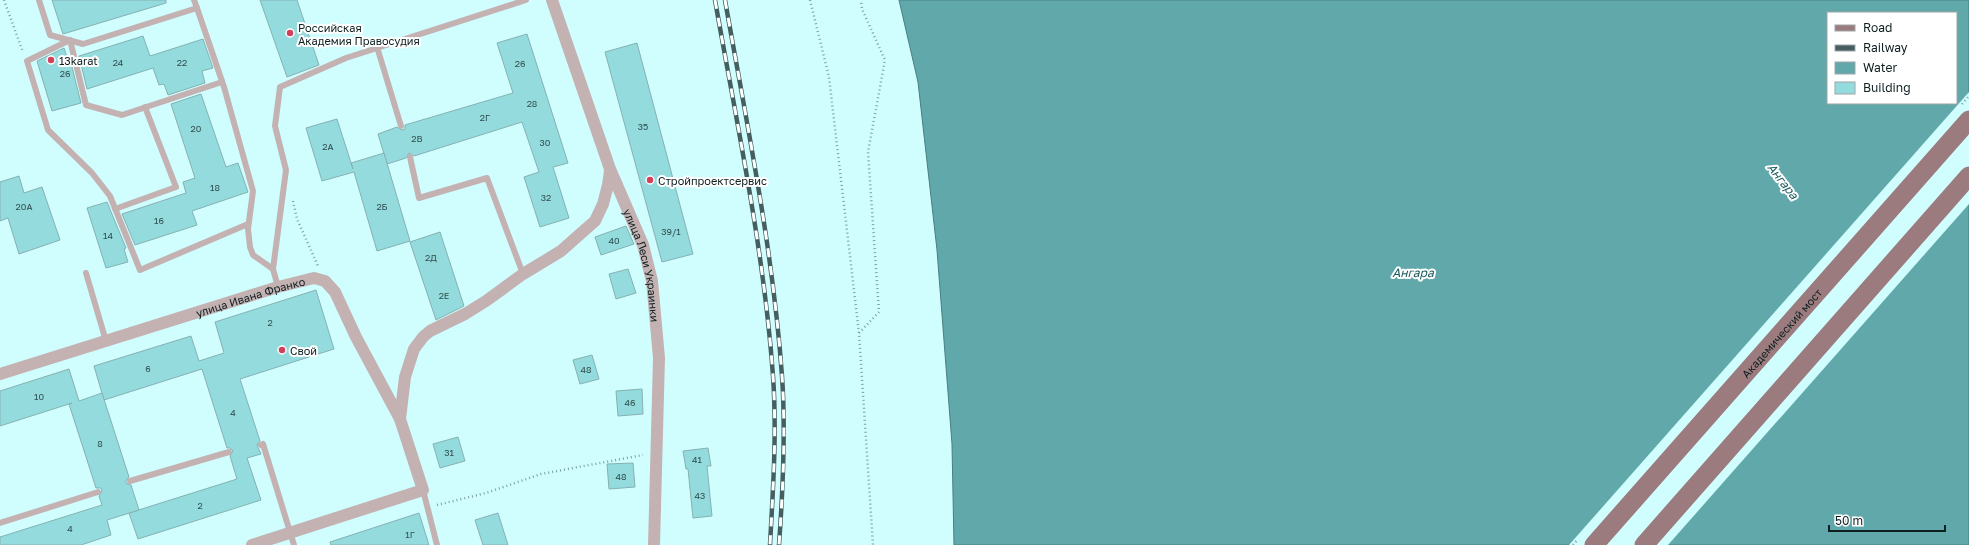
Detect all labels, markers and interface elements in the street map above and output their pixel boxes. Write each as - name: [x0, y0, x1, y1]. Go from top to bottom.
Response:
- legend: [1827, 12, 1957, 104]
- text: Road: [1863, 20, 1892, 35]
- place label: Российская Академия Правосудия: [298, 21, 420, 47]
- marker: Российская Академия Правосудия: [285, 28, 295, 38]
- text: Railway: [1863, 40, 1908, 55]
- place label: 13karat: [59, 54, 98, 67]
- marker: 13karat: [46, 55, 56, 65]
- house number: 24: [113, 57, 124, 68]
- house number: 22: [177, 57, 187, 68]
- house number: 26: [515, 58, 525, 69]
- text: Water: [1863, 60, 1897, 75]
- house number: 26: [60, 68, 70, 79]
- text: Building: [1863, 80, 1911, 95]
- house number: 28: [527, 98, 537, 109]
- house number: 2Г: [480, 112, 490, 123]
- house number: 35: [638, 121, 648, 132]
- house number: 20: [191, 123, 202, 134]
- house number: 2В: [411, 133, 423, 144]
- house number: 30: [540, 137, 551, 148]
- house number: 2А: [322, 141, 334, 152]
- water label: Ангара: [1764, 160, 1802, 203]
- place label: Стройпроектсервис: [658, 174, 767, 187]
- marker: Стройпроектсервис: [645, 175, 655, 185]
- house number: 18: [210, 182, 220, 193]
- house number: 32: [541, 192, 551, 203]
- house number: 20А: [16, 201, 32, 212]
- house number: 2Б: [376, 201, 388, 212]
- street label: улица Леси Украинки: [621, 206, 662, 323]
- house number: 16: [154, 215, 164, 226]
- house number: 39/1: [661, 226, 681, 237]
- house number: 14: [103, 230, 113, 241]
- house number: 40: [608, 235, 620, 246]
- house number: 2Д: [425, 252, 437, 263]
- water label: Ангара: [1392, 265, 1435, 280]
- street label: улица Ивана Франко: [194, 274, 307, 319]
- street label: Академический мост: [1739, 285, 1824, 380]
- house number: 2Е: [439, 290, 449, 301]
- house number: 2: [267, 317, 273, 328]
- place label: Свой: [290, 344, 317, 357]
- marker: Свой: [277, 345, 287, 355]
- house number: 6: [145, 363, 151, 374]
- house number: 48: [581, 364, 591, 375]
- house number: 10: [34, 391, 44, 402]
- house number: 46: [625, 397, 635, 408]
- house number: 4: [230, 407, 236, 418]
- house number: 8: [97, 438, 103, 449]
- house number: 31: [444, 447, 454, 458]
- house number: 41: [692, 454, 703, 465]
- house number: 48: [616, 471, 626, 482]
- house number: 43: [695, 490, 705, 501]
- house number: 2: [197, 500, 203, 511]
- scale bar: [1829, 507, 1945, 533]
- text: 50 m: [1835, 513, 1863, 528]
- house number: 4: [67, 523, 73, 534]
- house number: 1Г: [405, 529, 415, 540]

